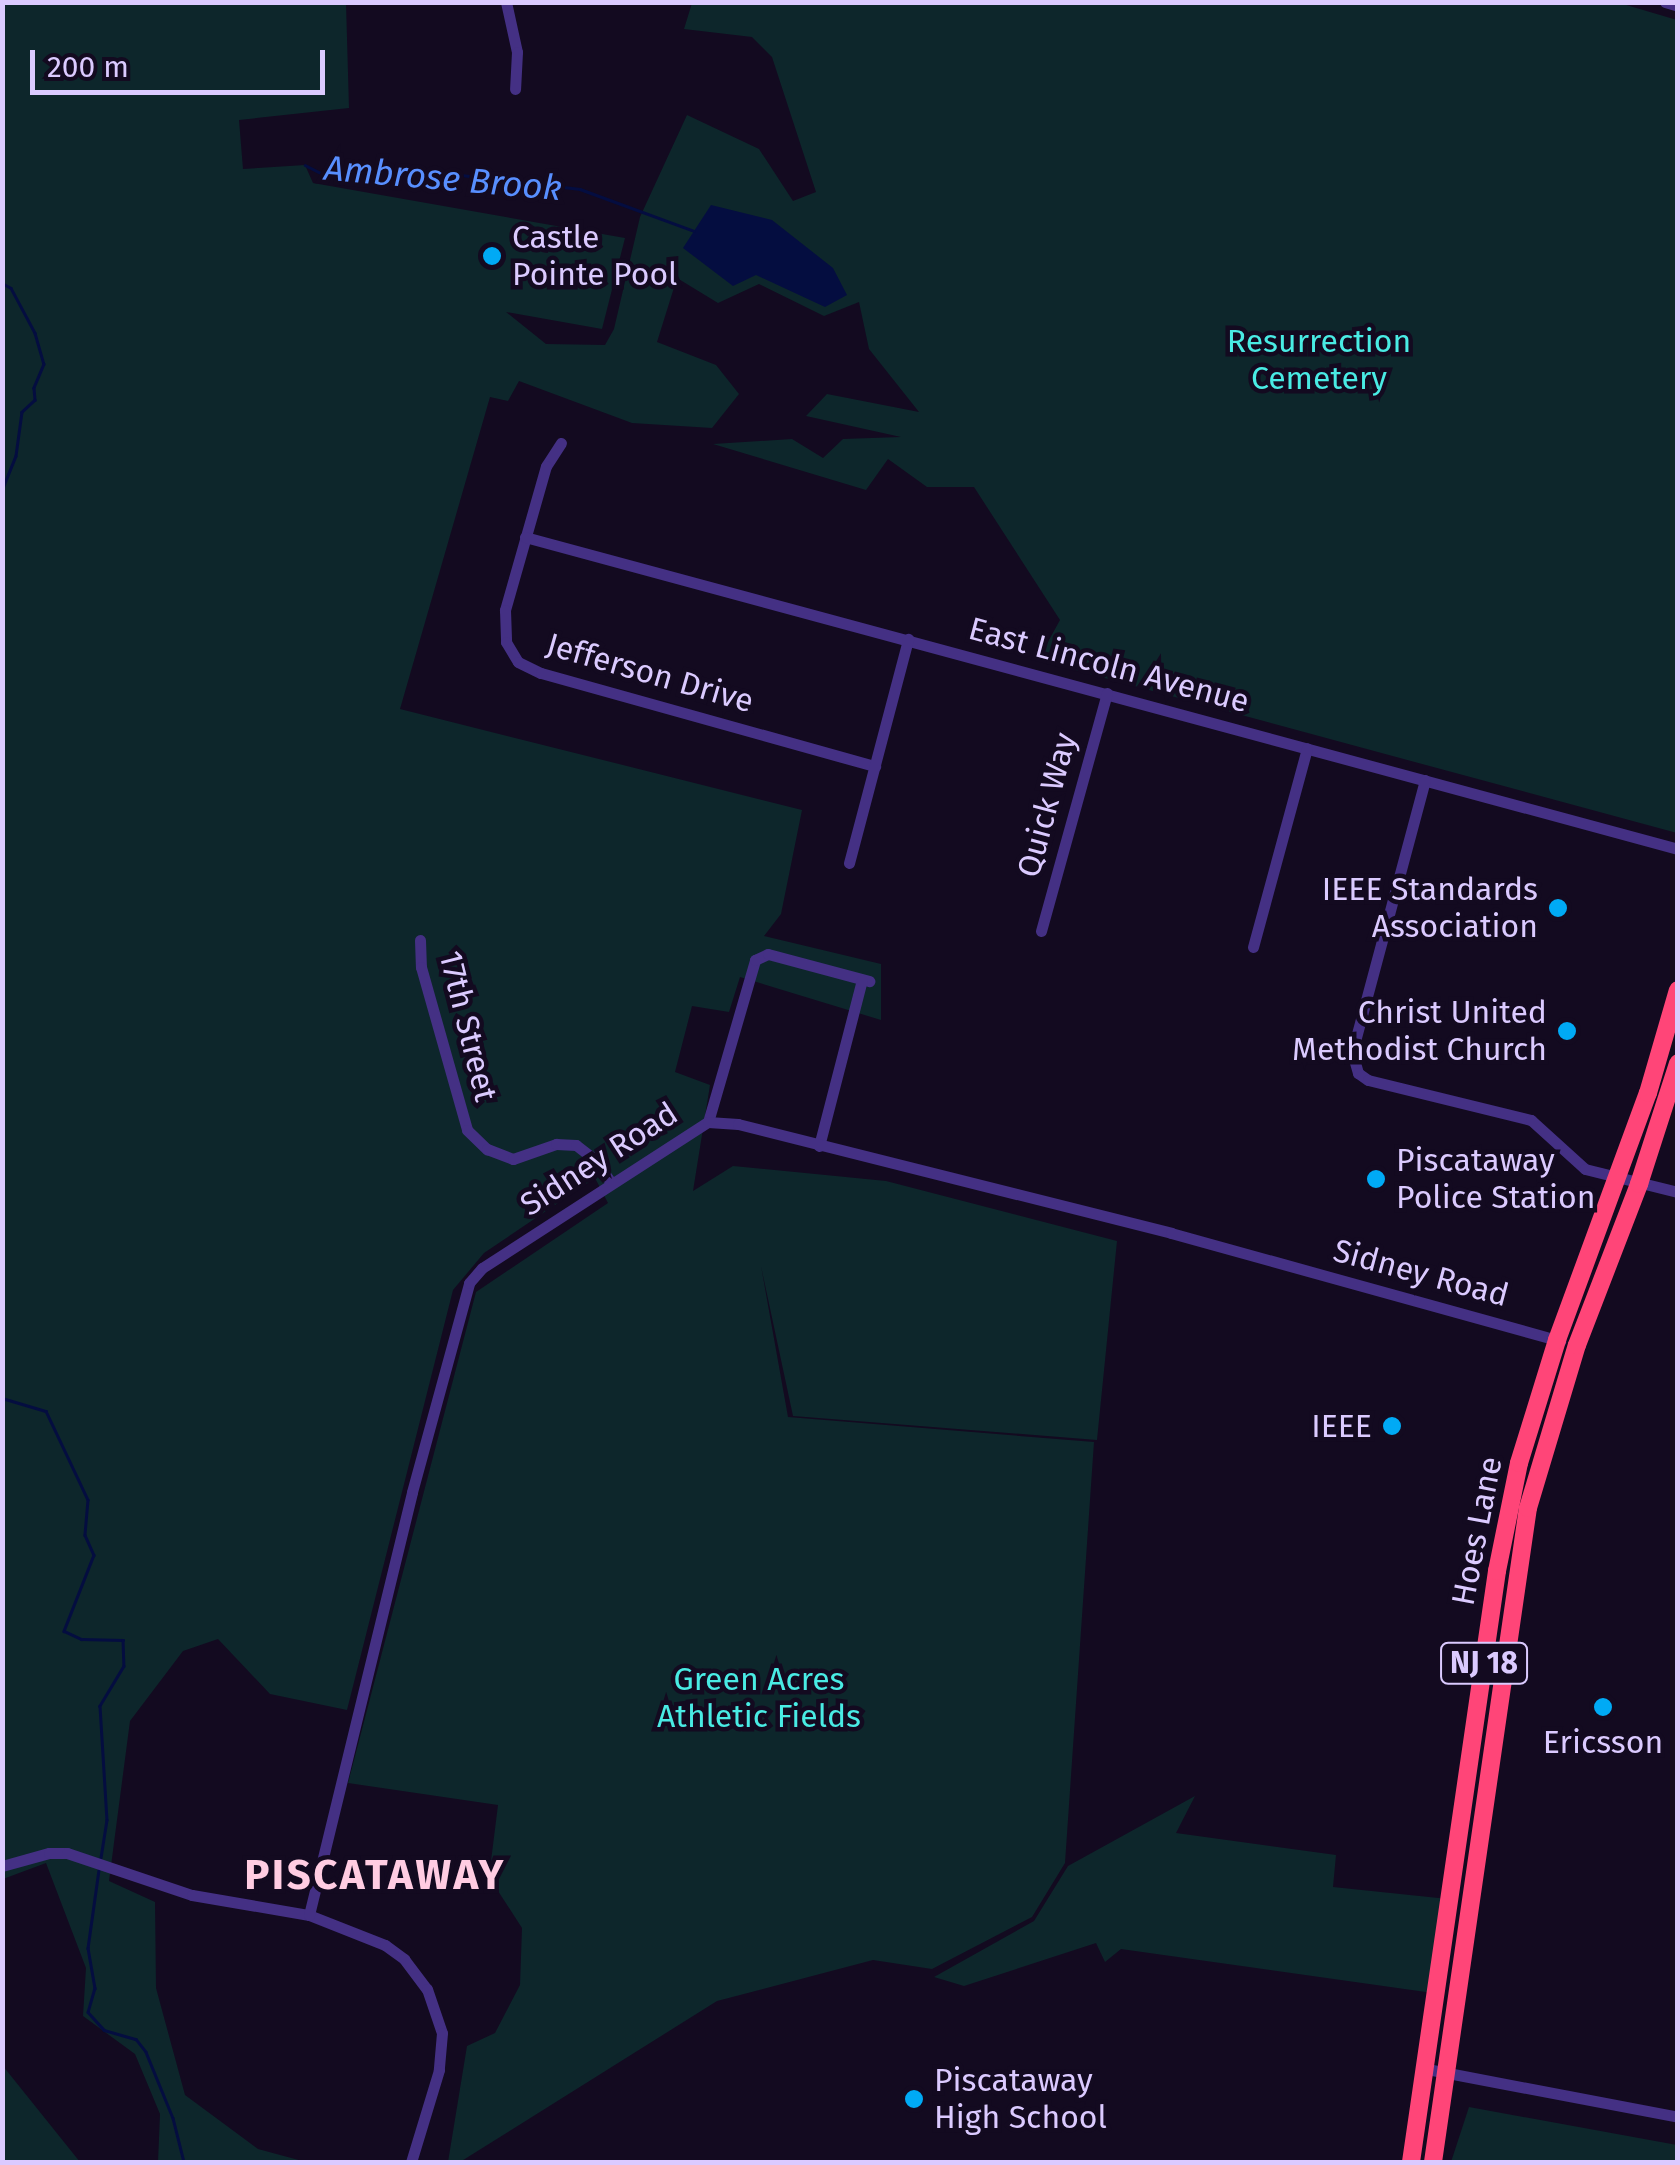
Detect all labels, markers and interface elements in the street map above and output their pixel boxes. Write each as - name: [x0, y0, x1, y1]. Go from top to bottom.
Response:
- scale bar: [35, 30, 330, 92]
- text: 200 m: [47, 49, 129, 85]
- water label: Ambrose Brook: [322, 147, 564, 209]
- place label: Castle Pointe Pool: [512, 219, 677, 294]
- marker: Castle Pointe Pool: [481, 245, 503, 267]
- park label: Resurrection Cemetery: [1227, 323, 1411, 398]
- street label: East Lincoln Avenue: [965, 609, 1253, 721]
- street label: Jefferson Drive: [542, 625, 758, 721]
- street label: Quick Way: [1009, 729, 1085, 881]
- place label: IEEE Standards Association: [1322, 871, 1538, 946]
- marker: IEEE Standards Association: [1547, 897, 1569, 919]
- street label: 17th Street: [431, 947, 505, 1105]
- place label: Christ United Methodist Church: [1292, 994, 1547, 1069]
- marker: Christ United Methodist Church: [1556, 1020, 1578, 1042]
- street label: Sidney Road: [513, 1094, 685, 1224]
- place label: Piscataway Police Station: [1396, 1142, 1595, 1217]
- marker: Piscataway Police Station: [1365, 1168, 1387, 1190]
- street label: Sidney Road: [1329, 1231, 1513, 1315]
- place label: IEEE: [1311, 1407, 1372, 1445]
- marker: IEEE: [1381, 1415, 1403, 1437]
- street label: Hoes Lane: [1444, 1453, 1510, 1609]
- road number: NJ 18: [1439, 1638, 1529, 1688]
- park label: Green Acres Athletic Fields: [657, 1661, 861, 1736]
- marker: Ericsson: [1592, 1696, 1614, 1718]
- place label: Ericsson: [1543, 1723, 1663, 1761]
- district label: PISCATAWAY: [244, 1850, 506, 1900]
- place label: Piscataway High School: [934, 2062, 1107, 2137]
- marker: Piscataway High School: [903, 2088, 925, 2110]

